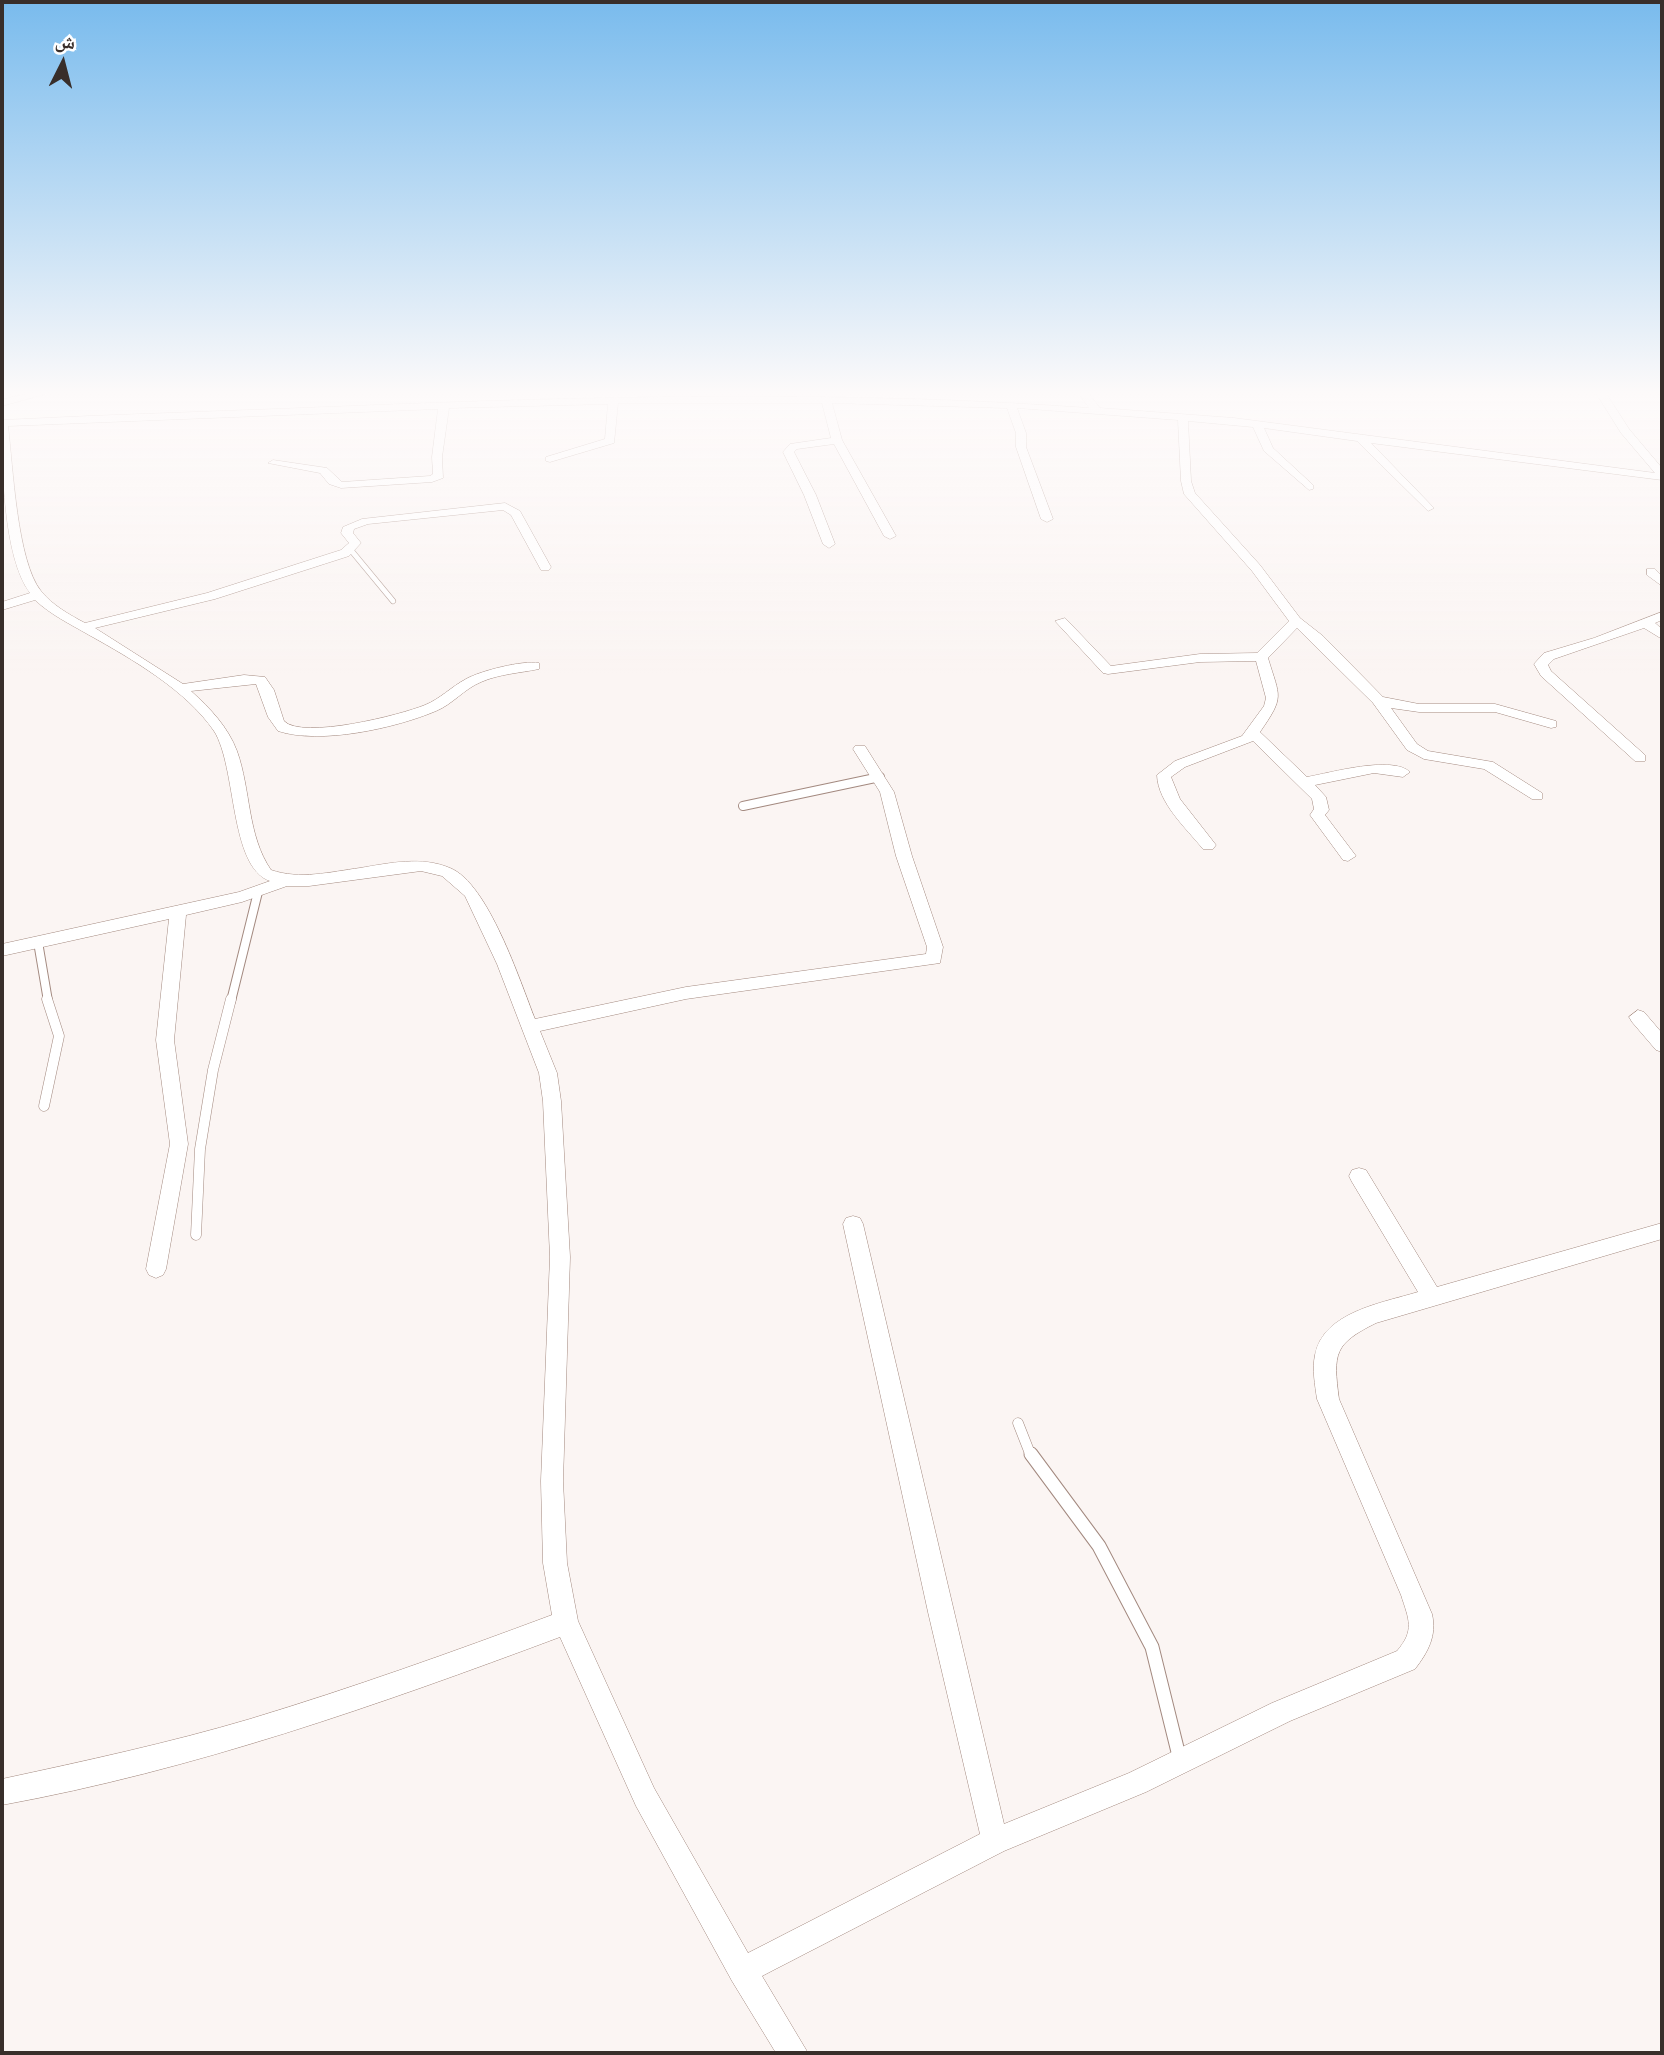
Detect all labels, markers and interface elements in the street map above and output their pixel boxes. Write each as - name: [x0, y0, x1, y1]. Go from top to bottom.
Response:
- north arrow: [28, 28, 98, 98]
- text: ش: [54, 30, 76, 54]

